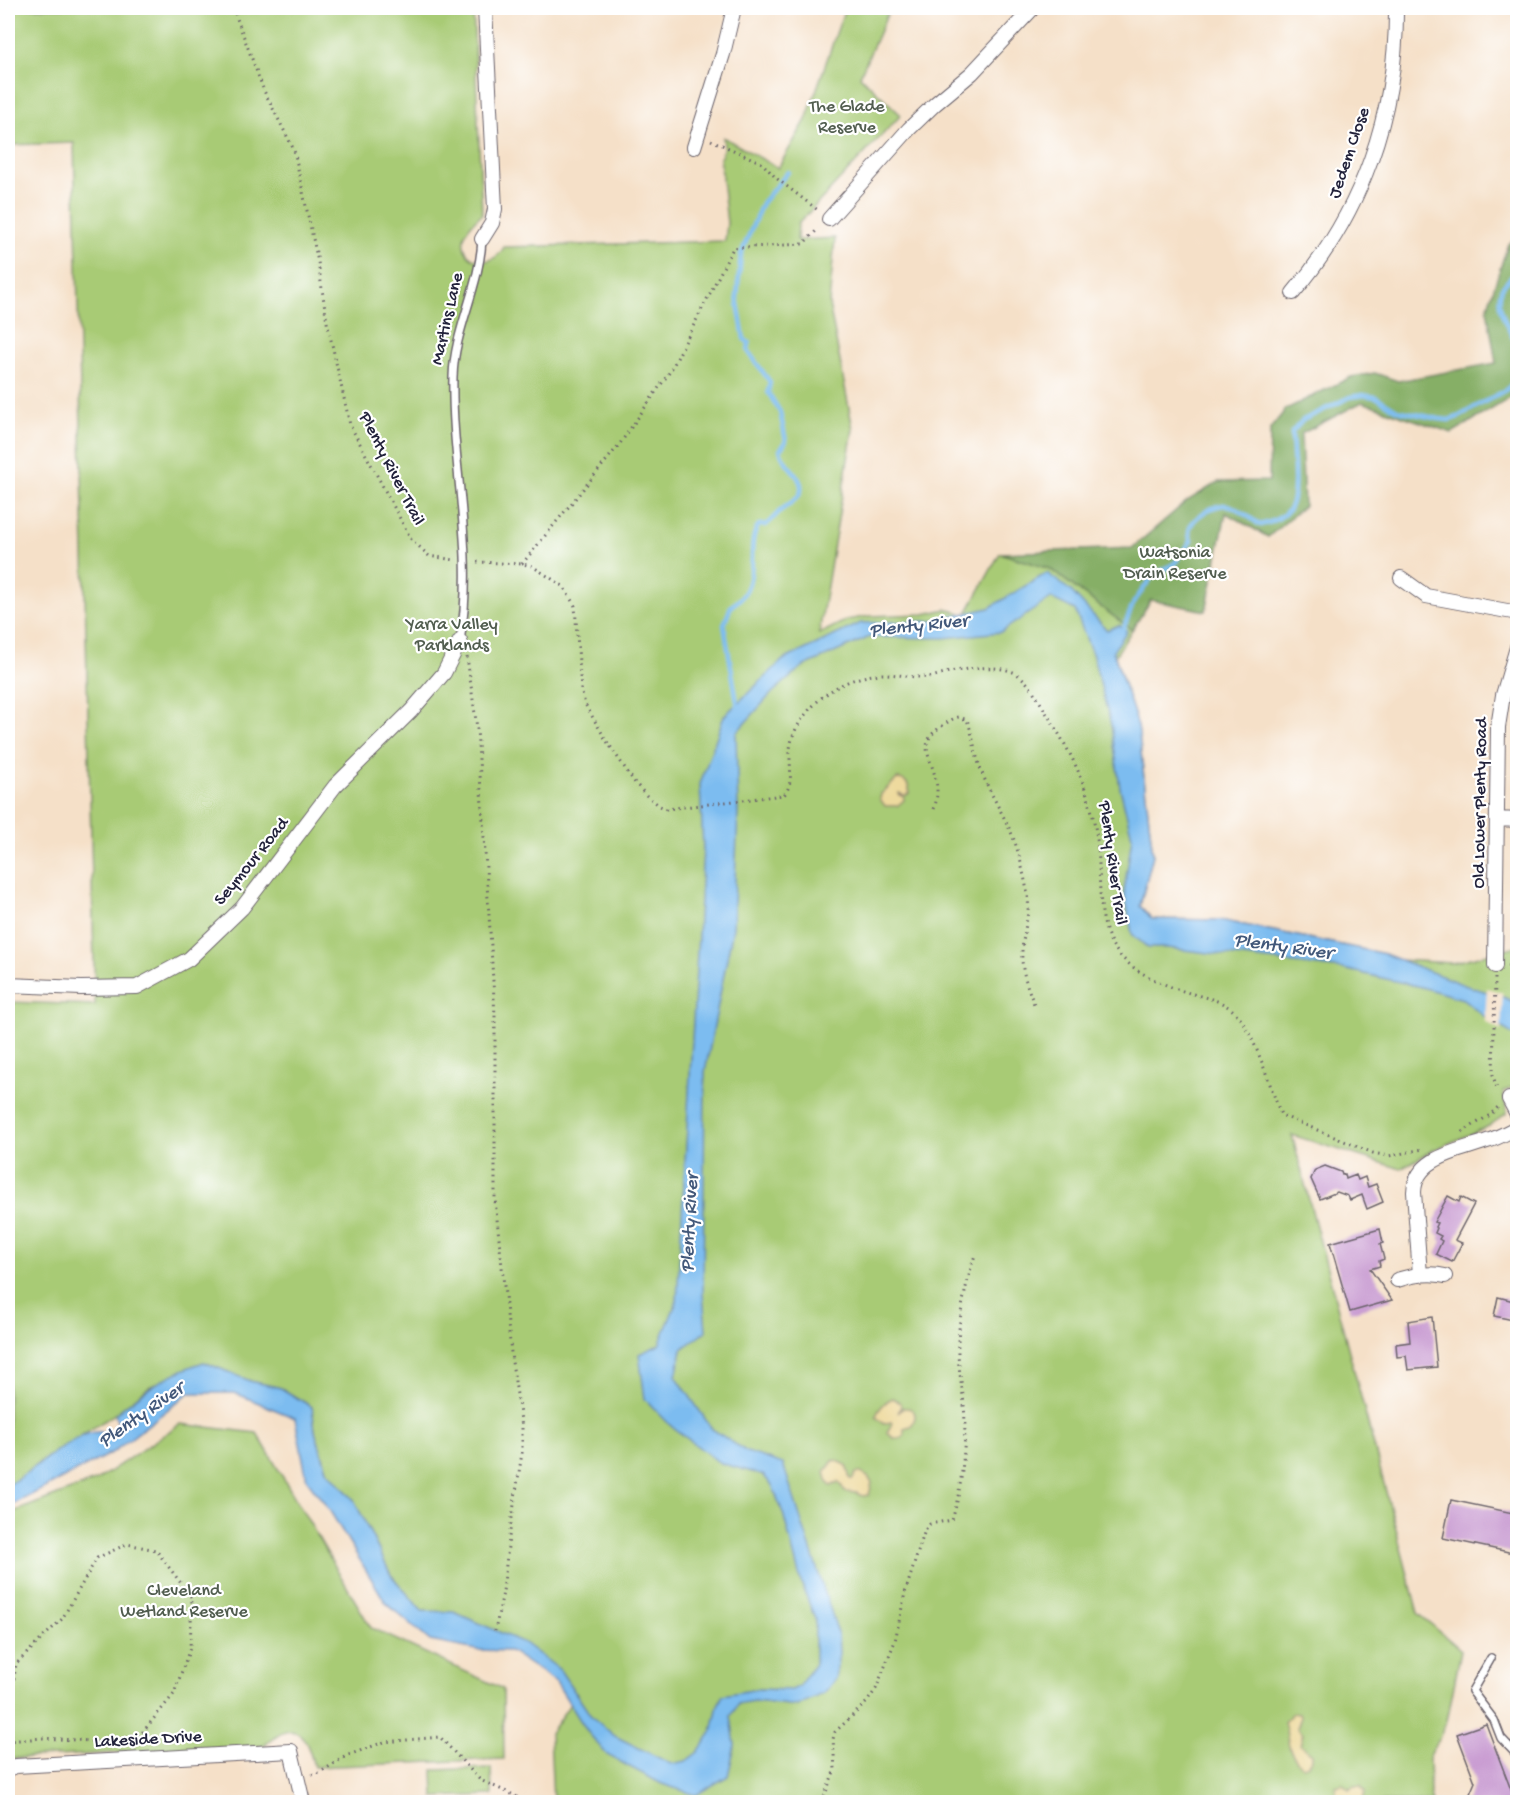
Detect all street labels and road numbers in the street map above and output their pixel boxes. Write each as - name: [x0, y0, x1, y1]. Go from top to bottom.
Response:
- street label: Jedem Close: [1325, 104, 1376, 201]
- street label: Martins Lane: [427, 270, 469, 367]
- street label: Plenty River Trail: [353, 408, 429, 529]
- street label: Old Lower Plenty Road: [1469, 716, 1493, 889]
- street label: Plenty River Trail: [1093, 799, 1131, 926]
- street label: Seymour Road: [210, 813, 295, 910]
- street label: Lakeside Drive: [94, 1727, 203, 1753]

